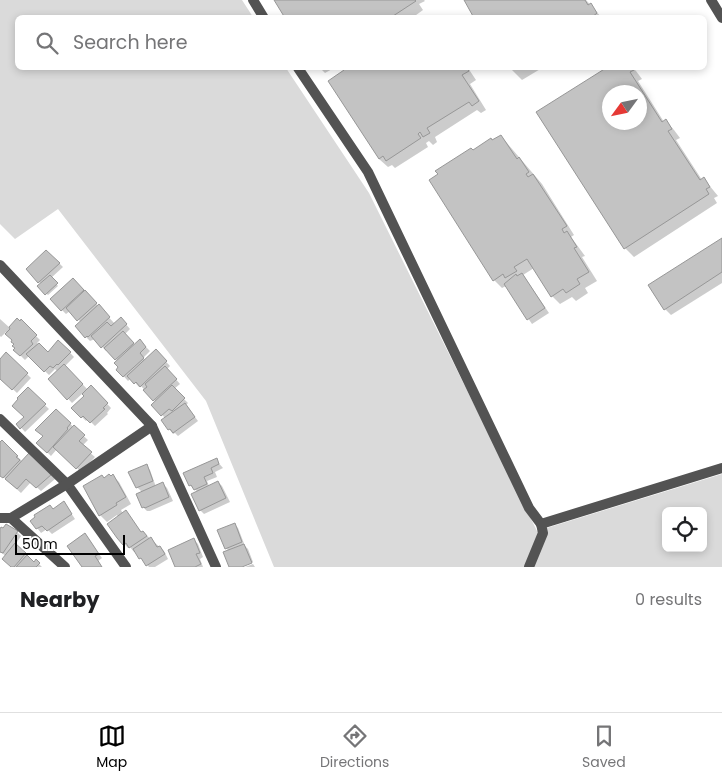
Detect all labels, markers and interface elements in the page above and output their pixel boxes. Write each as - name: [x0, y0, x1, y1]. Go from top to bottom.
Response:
- search box: [15, 15, 707, 70]
- icon: search: [33, 29, 61, 57]
- text: Search here: [73, 29, 187, 56]
- north arrow: [602, 85, 647, 130]
- map controls: [662, 507, 707, 552]
- button: locate: [662, 507, 707, 552]
- scale bar: [15, 532, 125, 555]
- text: 50 m: [22, 534, 58, 554]
- text: Nearby: [20, 585, 100, 614]
- text: 0 results: [635, 588, 702, 611]
- tab: Map: [96, 722, 127, 773]
- tab: Directions: [320, 722, 389, 773]
- tab: Saved: [582, 722, 626, 773]

